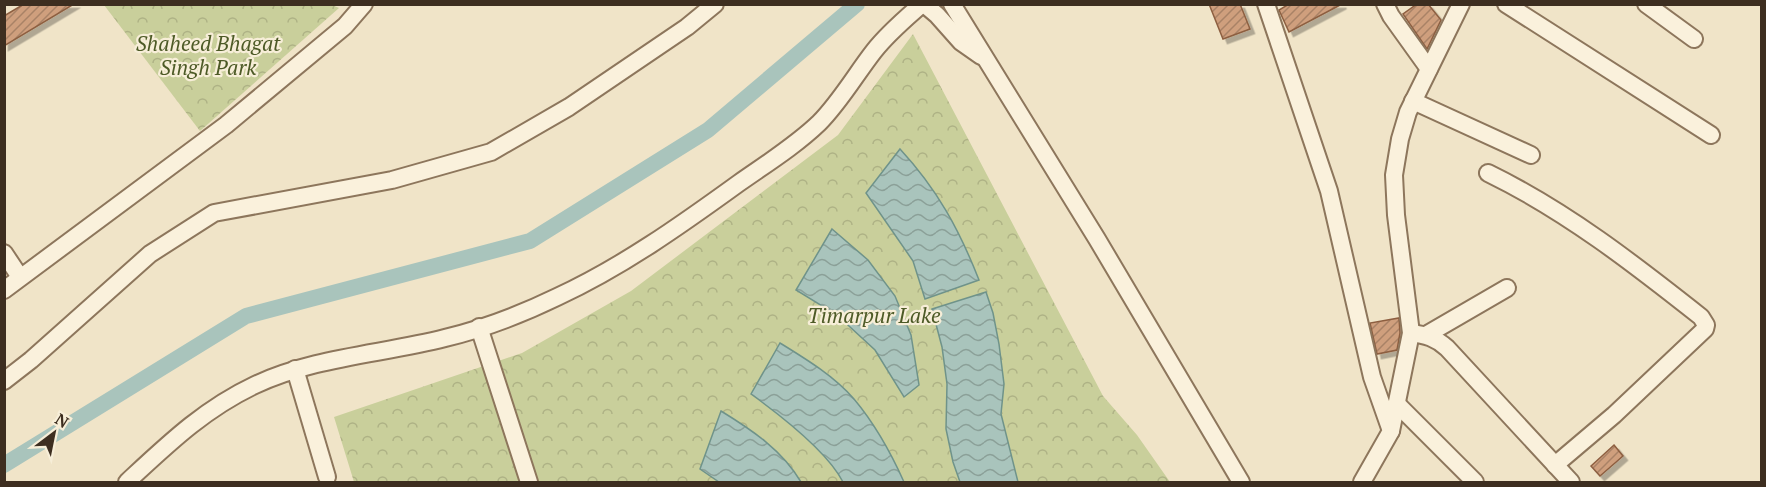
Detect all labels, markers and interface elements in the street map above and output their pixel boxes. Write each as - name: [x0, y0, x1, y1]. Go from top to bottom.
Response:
- park label: Shaheed Bhagat Singh Park: [136, 29, 281, 81]
- park label: Timarpur Lake: [808, 301, 941, 329]
- north arrow: [24, 403, 84, 463]
- text: N: [51, 408, 73, 433]

